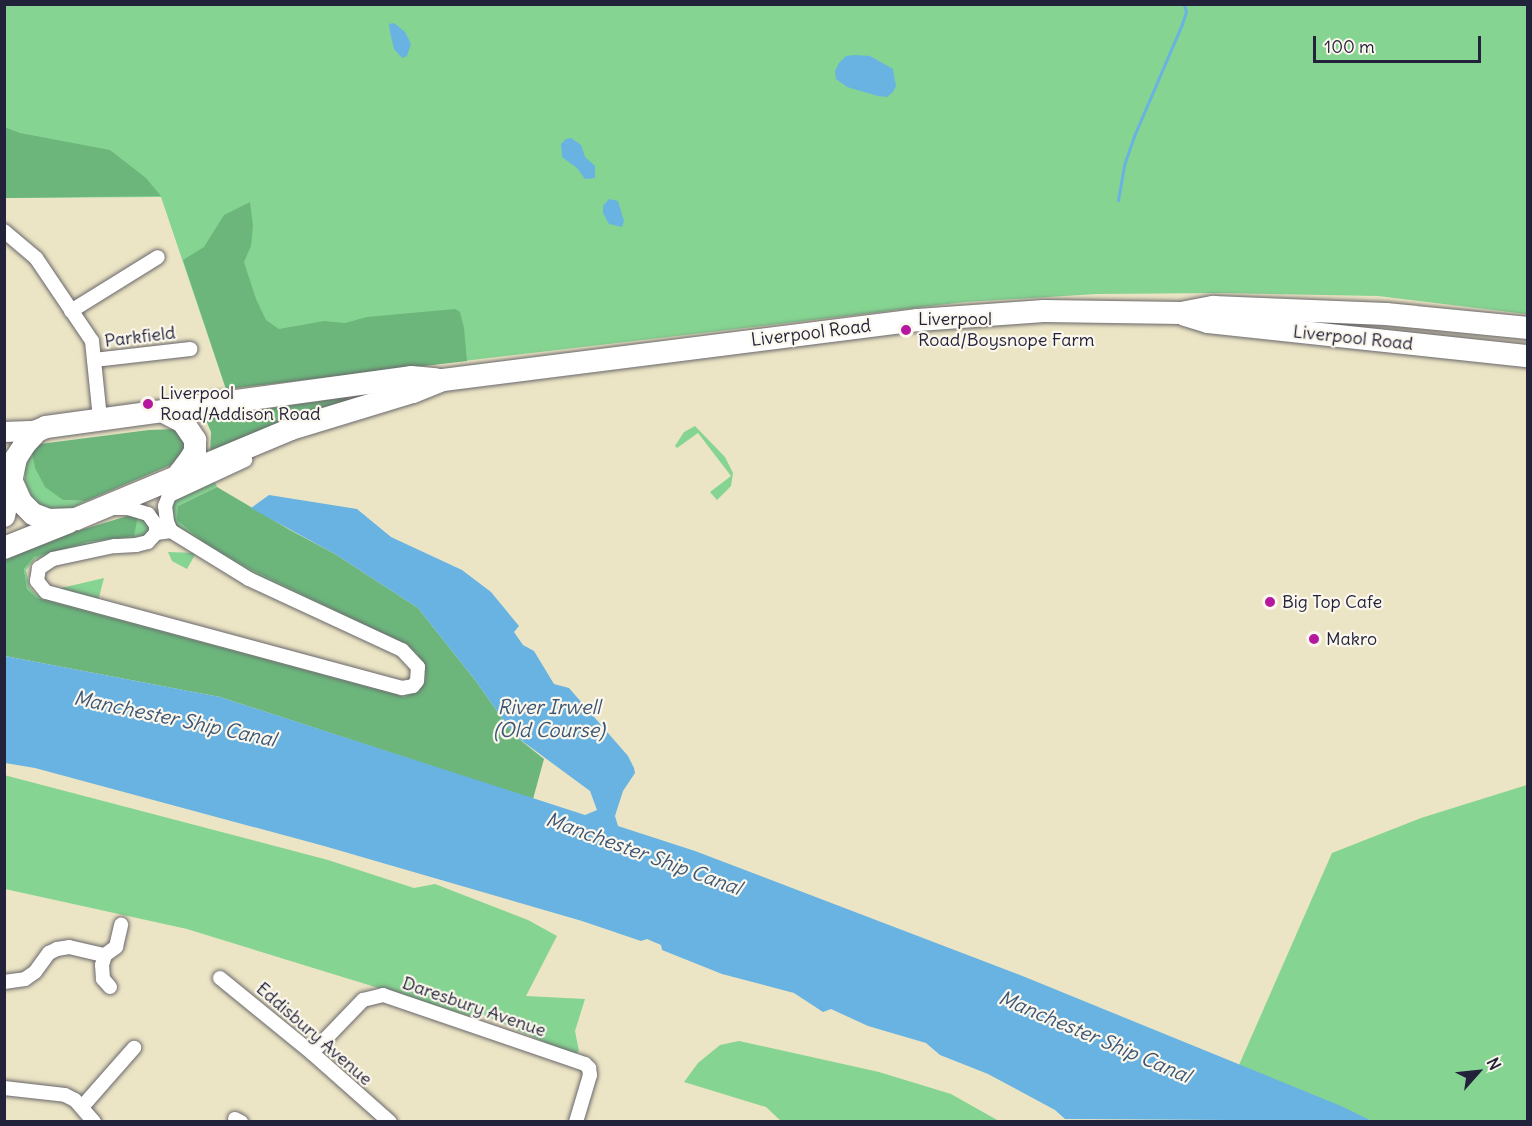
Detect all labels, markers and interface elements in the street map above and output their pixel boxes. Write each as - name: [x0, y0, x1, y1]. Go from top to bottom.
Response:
- scale bar: [1316, 24, 1484, 62]
- text: 100 m: [1324, 35, 1375, 58]
- place label: Liverpool Road/Boysnope Farm: [918, 309, 1095, 352]
- street label: Liverpool Road: [750, 315, 872, 351]
- street label: Liverpool Road: [1292, 321, 1414, 355]
- street label: Parkfield: [103, 322, 177, 352]
- marker: Liverpool Road/Boysnope Farm: [899, 323, 913, 337]
- place label: Liverpool Road/Addison Road: [160, 383, 321, 426]
- marker: Liverpool Road/Addison Road: [141, 397, 155, 411]
- place label: Big Top Cafe: [1282, 591, 1382, 613]
- marker: Big Top Cafe: [1263, 595, 1277, 609]
- place label: Makro: [1326, 628, 1377, 650]
- marker: Makro: [1307, 632, 1321, 646]
- water label: Manchester Ship Canal: [72, 685, 278, 751]
- water label: River Irwell (Old Course): [493, 695, 605, 742]
- water label: Manchester Ship Canal: [543, 806, 745, 900]
- street label: Daresbury Avenue: [399, 972, 549, 1042]
- street label: Eddisbury Avenue: [252, 978, 376, 1090]
- water label: Manchester Ship Canal: [995, 985, 1195, 1087]
- north arrow: [1448, 1042, 1508, 1102]
- text: N: [1483, 1054, 1505, 1073]

